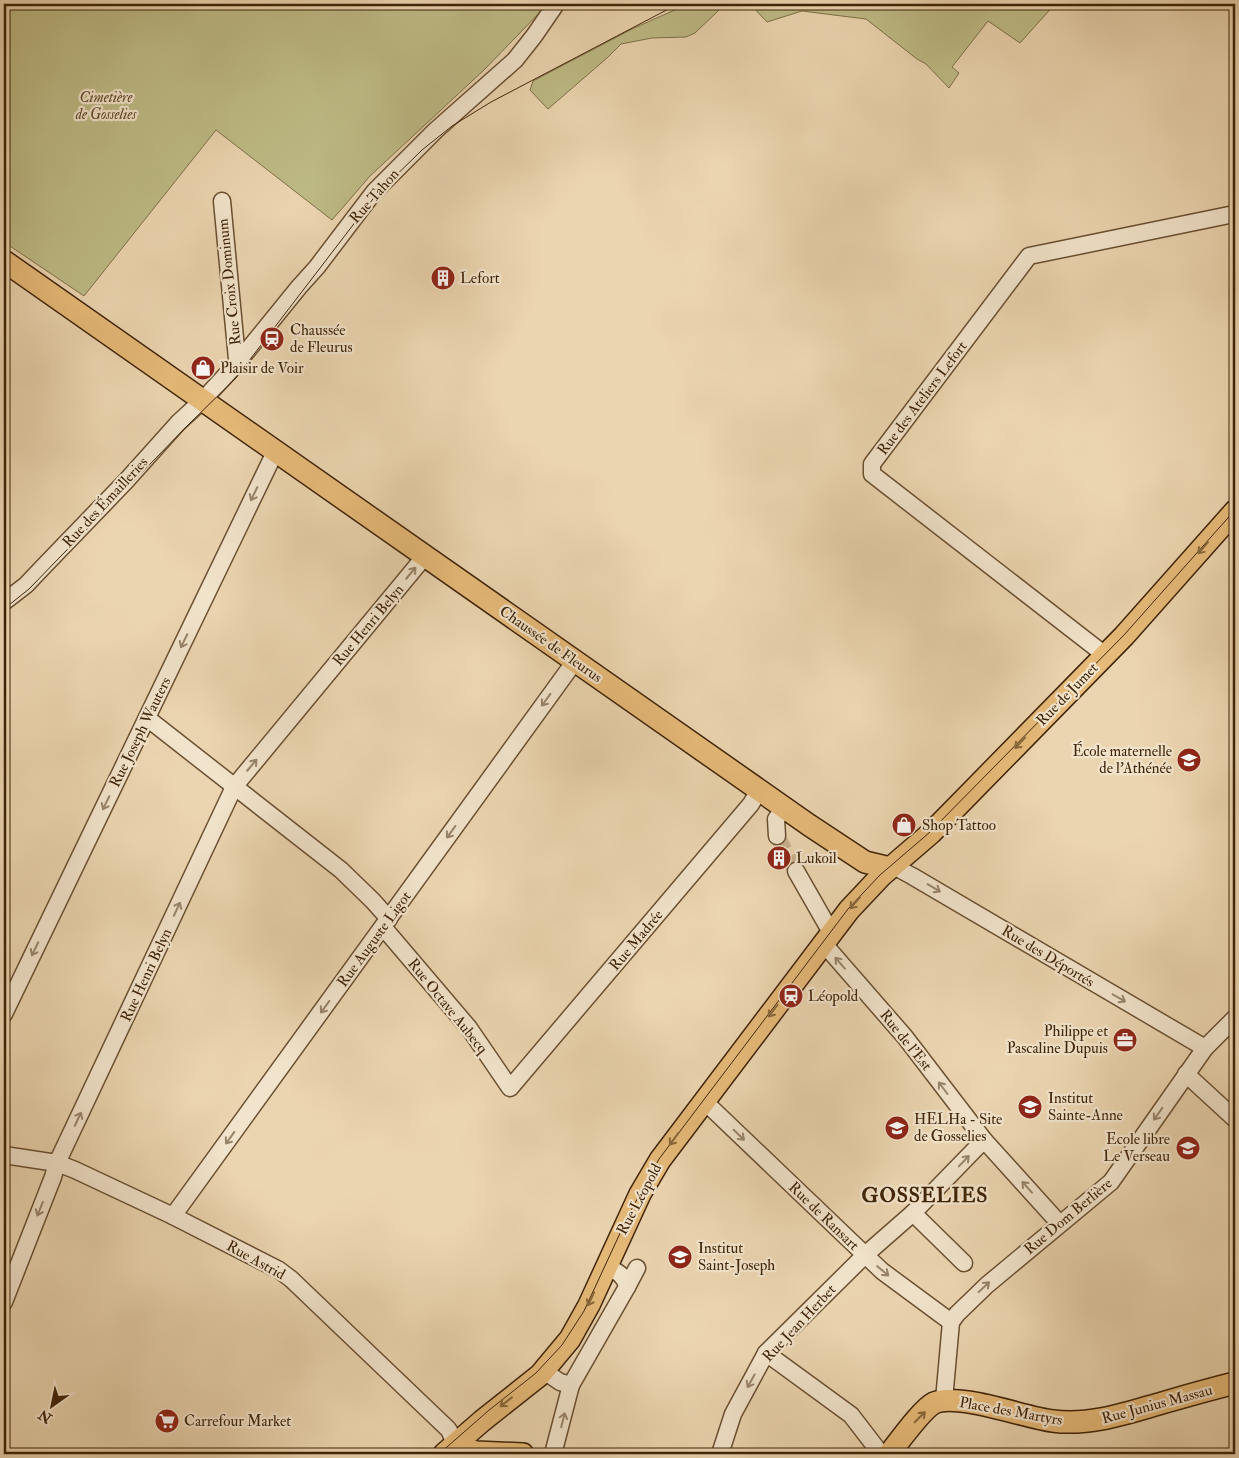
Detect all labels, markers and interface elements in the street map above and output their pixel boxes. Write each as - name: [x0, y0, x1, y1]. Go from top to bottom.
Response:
- park label: Cimetière de Gosselies: [75, 88, 137, 124]
- street label: Rue Tahon: [345, 165, 403, 228]
- street label: Rue Croix Dominum: [213, 217, 246, 346]
- building icon: Lefort: [430, 265, 456, 291]
- place label: Lefort: [460, 269, 500, 288]
- place label: Chaussée de Fleurus: [290, 321, 353, 357]
- station icon: Chaussée de Fleurus: [259, 326, 285, 352]
- street label: Rue des Ateliers Lefort: [873, 337, 972, 459]
- shop icon: Plaisir de Voir: [190, 355, 216, 381]
- place label: Plaisir de Voir: [220, 359, 304, 378]
- street label: Rue des Émailleries: [57, 452, 152, 552]
- one-way arrow: [249, 487, 259, 502]
- one-way arrow: [1197, 541, 1209, 554]
- one-way arrow: [405, 567, 416, 580]
- street label: Rue Henri Belyn: [329, 580, 408, 670]
- street label: Chaussée de Fleurus: [496, 602, 606, 687]
- one-way arrow: [179, 633, 188, 648]
- street label: Rue de Jumet: [1032, 659, 1103, 731]
- street label: Rue Joseph Wauters: [106, 674, 176, 791]
- one-way arrow: [541, 693, 551, 707]
- one-way arrow: [1014, 736, 1026, 749]
- place label: École maternelle de l'Athénée: [1072, 740, 1172, 778]
- school or university icon: École maternelle de l'Athénée: [1176, 747, 1202, 773]
- one-way arrow: [246, 759, 257, 772]
- one-way arrow: [100, 795, 110, 810]
- shop icon: Shop Tattoo: [891, 812, 917, 838]
- place label: Shop Tattoo: [922, 816, 996, 836]
- one-way arrow: [446, 825, 456, 839]
- building icon: Lukoil: [766, 845, 792, 871]
- place label: Lukoil: [796, 849, 837, 868]
- one-way arrow: [926, 884, 940, 894]
- street label: Rue Auguste Ligot: [333, 887, 416, 991]
- one-way arrow: [850, 896, 861, 909]
- one-way arrow: [172, 902, 182, 917]
- street label: Rue Madrée: [605, 906, 667, 975]
- street label: Rue des Déportés: [997, 921, 1098, 992]
- street label: Rue Henri Belyn: [117, 925, 176, 1025]
- one-way arrow: [30, 941, 39, 956]
- street label: Rue Octave Aubecq: [403, 955, 492, 1058]
- one-way arrow: [834, 956, 846, 969]
- station icon: Léopold: [778, 983, 804, 1009]
- place label: Léopold: [808, 987, 859, 1007]
- one-way arrow: [1111, 993, 1125, 1003]
- one-way arrow: [320, 999, 331, 1013]
- one-way arrow: [768, 1004, 779, 1017]
- street label: Rue de l'Est: [875, 1006, 936, 1075]
- place label: Philippe et Pascaline Dupuis: [1007, 1022, 1108, 1059]
- office icon: Philippe et Pascaline Dupuis: [1112, 1027, 1138, 1053]
- one-way arrow: [938, 1082, 949, 1095]
- place label: Institut Sainte-Anne: [1048, 1089, 1123, 1125]
- school or university icon: Institut Sainte-Anne: [1017, 1094, 1043, 1120]
- one-way arrow: [1153, 1107, 1163, 1121]
- place label: HELHa - Site de Gosselies: [914, 1110, 1002, 1146]
- one-way arrow: [73, 1112, 83, 1127]
- school or university icon: HELHa - Site de Gosselies: [884, 1115, 910, 1141]
- one-way arrow: [733, 1129, 746, 1141]
- place label: Ecole libre Le Verseau: [1103, 1130, 1170, 1166]
- one-way arrow: [225, 1131, 235, 1145]
- one-way arrow: [669, 1132, 679, 1146]
- school or university icon: Ecole libre Le Verseau: [1175, 1135, 1201, 1161]
- one-way arrow: [958, 1155, 970, 1168]
- street label: Rue Léopold: [613, 1160, 667, 1239]
- street label: Rue Dom Berlière: [1020, 1174, 1116, 1259]
- street label: Rue de Ransart: [784, 1178, 863, 1255]
- one-way arrow: [1021, 1181, 1032, 1194]
- district label: GOSSELIES: [862, 1183, 988, 1208]
- one-way arrow: [35, 1201, 45, 1216]
- street label: Rue Astrid: [223, 1237, 289, 1285]
- place label: Institut Saint-Joseph: [698, 1239, 775, 1276]
- school or university icon: Institut Saint-Joseph: [667, 1244, 693, 1270]
- one-way arrow: [876, 1265, 889, 1276]
- street label: Rue Jean Herbet: [759, 1280, 841, 1367]
- one-way arrow: [978, 1281, 991, 1293]
- one-way arrow: [586, 1291, 596, 1306]
- one-way arrow: [746, 1373, 755, 1388]
- north arrow: [28, 1380, 78, 1430]
- street label: Rue Junius Massau: [1100, 1381, 1215, 1429]
- street label: Place des Martyrs: [958, 1393, 1064, 1430]
- one-way arrow: [500, 1396, 513, 1407]
- text: N: [35, 1406, 56, 1428]
- supermarket icon: Carrefour Market: [154, 1408, 180, 1434]
- one-way arrow: [914, 1410, 926, 1423]
- place label: Carrefour Market: [184, 1412, 291, 1431]
- one-way arrow: [559, 1412, 568, 1428]

